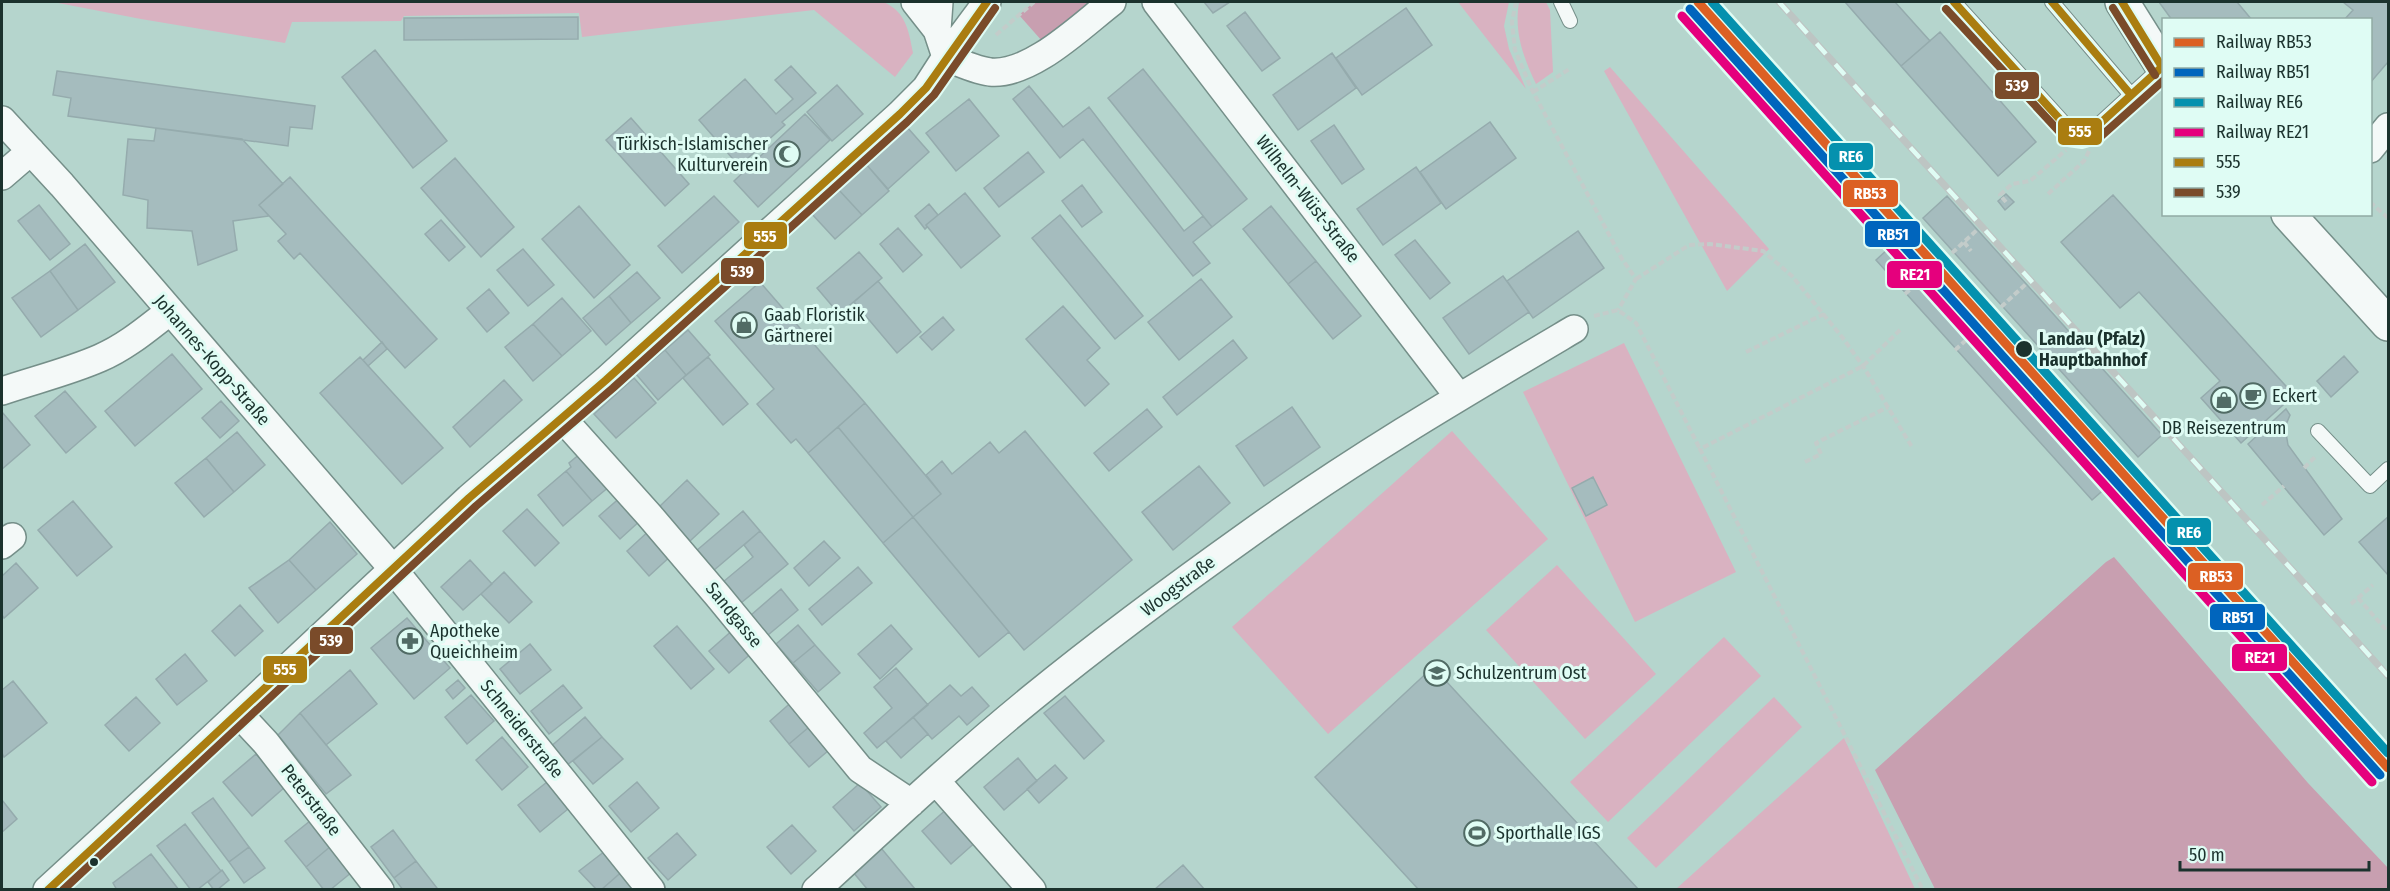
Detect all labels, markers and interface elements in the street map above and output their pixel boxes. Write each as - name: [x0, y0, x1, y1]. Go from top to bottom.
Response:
- legend: [2162, 18, 2372, 216]
- text: Railway RB53: [2216, 31, 2312, 53]
- text: Railway RB51: [2216, 61, 2310, 83]
- line badge: 539: [1994, 71, 2040, 100]
- text: 539: [2005, 76, 2029, 95]
- text: Railway RE6: [2216, 91, 2303, 113]
- line badge: 555: [2057, 117, 2103, 146]
- text: Railway RE21: [2216, 121, 2309, 143]
- text: 555: [2068, 122, 2092, 141]
- street label: Wilhelm-Wüst-Straße: [1251, 131, 1365, 267]
- place label: Türkisch-Islamischer Kulturverein: [616, 133, 769, 176]
- mosque icon: Türkisch-Islamischer Kulturverein: [772, 139, 802, 169]
- line badge: RE6: [1828, 142, 1874, 171]
- text: RE6: [1839, 147, 1863, 166]
- text: 555: [2216, 151, 2241, 173]
- line badge: RB53: [1842, 179, 1899, 208]
- text: 539: [2216, 181, 2241, 203]
- text: RB53: [1853, 184, 1887, 203]
- line badge: RB51: [1864, 220, 1921, 248]
- line badge: 555: [743, 221, 788, 250]
- text: RB51: [1877, 225, 1909, 244]
- text: 555: [753, 227, 777, 246]
- line badge: 539: [720, 257, 765, 285]
- line badge: RE21: [1886, 260, 1943, 289]
- text: 539: [730, 262, 754, 281]
- text: RE21: [1900, 265, 1930, 284]
- street label: Johannes-Kopp-Straße: [149, 290, 275, 430]
- place label: Gaab Floristik Gärtnerei: [764, 304, 865, 347]
- shop icon: Gaab Floristik Gärtnerei: [729, 310, 759, 340]
- place label: Landau (Pfalz) Hauptbahnhof: [2039, 328, 2149, 371]
- marker: Landau (Pfalz) Hauptbahnhof: [2014, 339, 2034, 359]
- cafe icon: Eckert: [2238, 381, 2268, 411]
- shop icon: DB Reisezentrum: [2209, 385, 2239, 415]
- place label: Eckert: [2272, 385, 2317, 407]
- place label: DB Reisezentrum: [2162, 417, 2286, 439]
- line badge: RE6: [2166, 517, 2212, 546]
- text: RE6: [2177, 523, 2201, 542]
- street label: Woogstraße: [1137, 551, 1220, 621]
- line badge: RB53: [2187, 562, 2244, 591]
- text: RB53: [2199, 567, 2233, 586]
- street label: Sandgasse: [701, 578, 767, 652]
- line badge: RB51: [2209, 603, 2266, 631]
- text: RB51: [2222, 608, 2254, 627]
- place label: Apotheke Queichheim: [430, 620, 518, 663]
- line badge: 539: [309, 626, 354, 655]
- pharmacy icon: Apotheke Queichheim: [395, 626, 425, 656]
- text: 539: [319, 631, 343, 650]
- line badge: RE21: [2231, 643, 2288, 672]
- text: RE21: [2245, 648, 2275, 667]
- line badge: 555: [262, 655, 308, 684]
- school or university icon: Schulzentrum Ost: [1422, 658, 1452, 688]
- text: 555: [273, 660, 297, 679]
- place label: Schulzentrum Ost: [1456, 662, 1586, 684]
- street label: Schneiderstraße: [476, 675, 568, 783]
- street label: Peterstraße: [276, 760, 346, 840]
- sports icon: Sporthalle IGS: [1462, 818, 1492, 848]
- place label: Sporthalle IGS: [1496, 822, 1601, 844]
- scale bar: [2180, 834, 2369, 872]
- text: 50 m: [2189, 844, 2225, 866]
- unlabelled marker: [88, 856, 100, 868]

